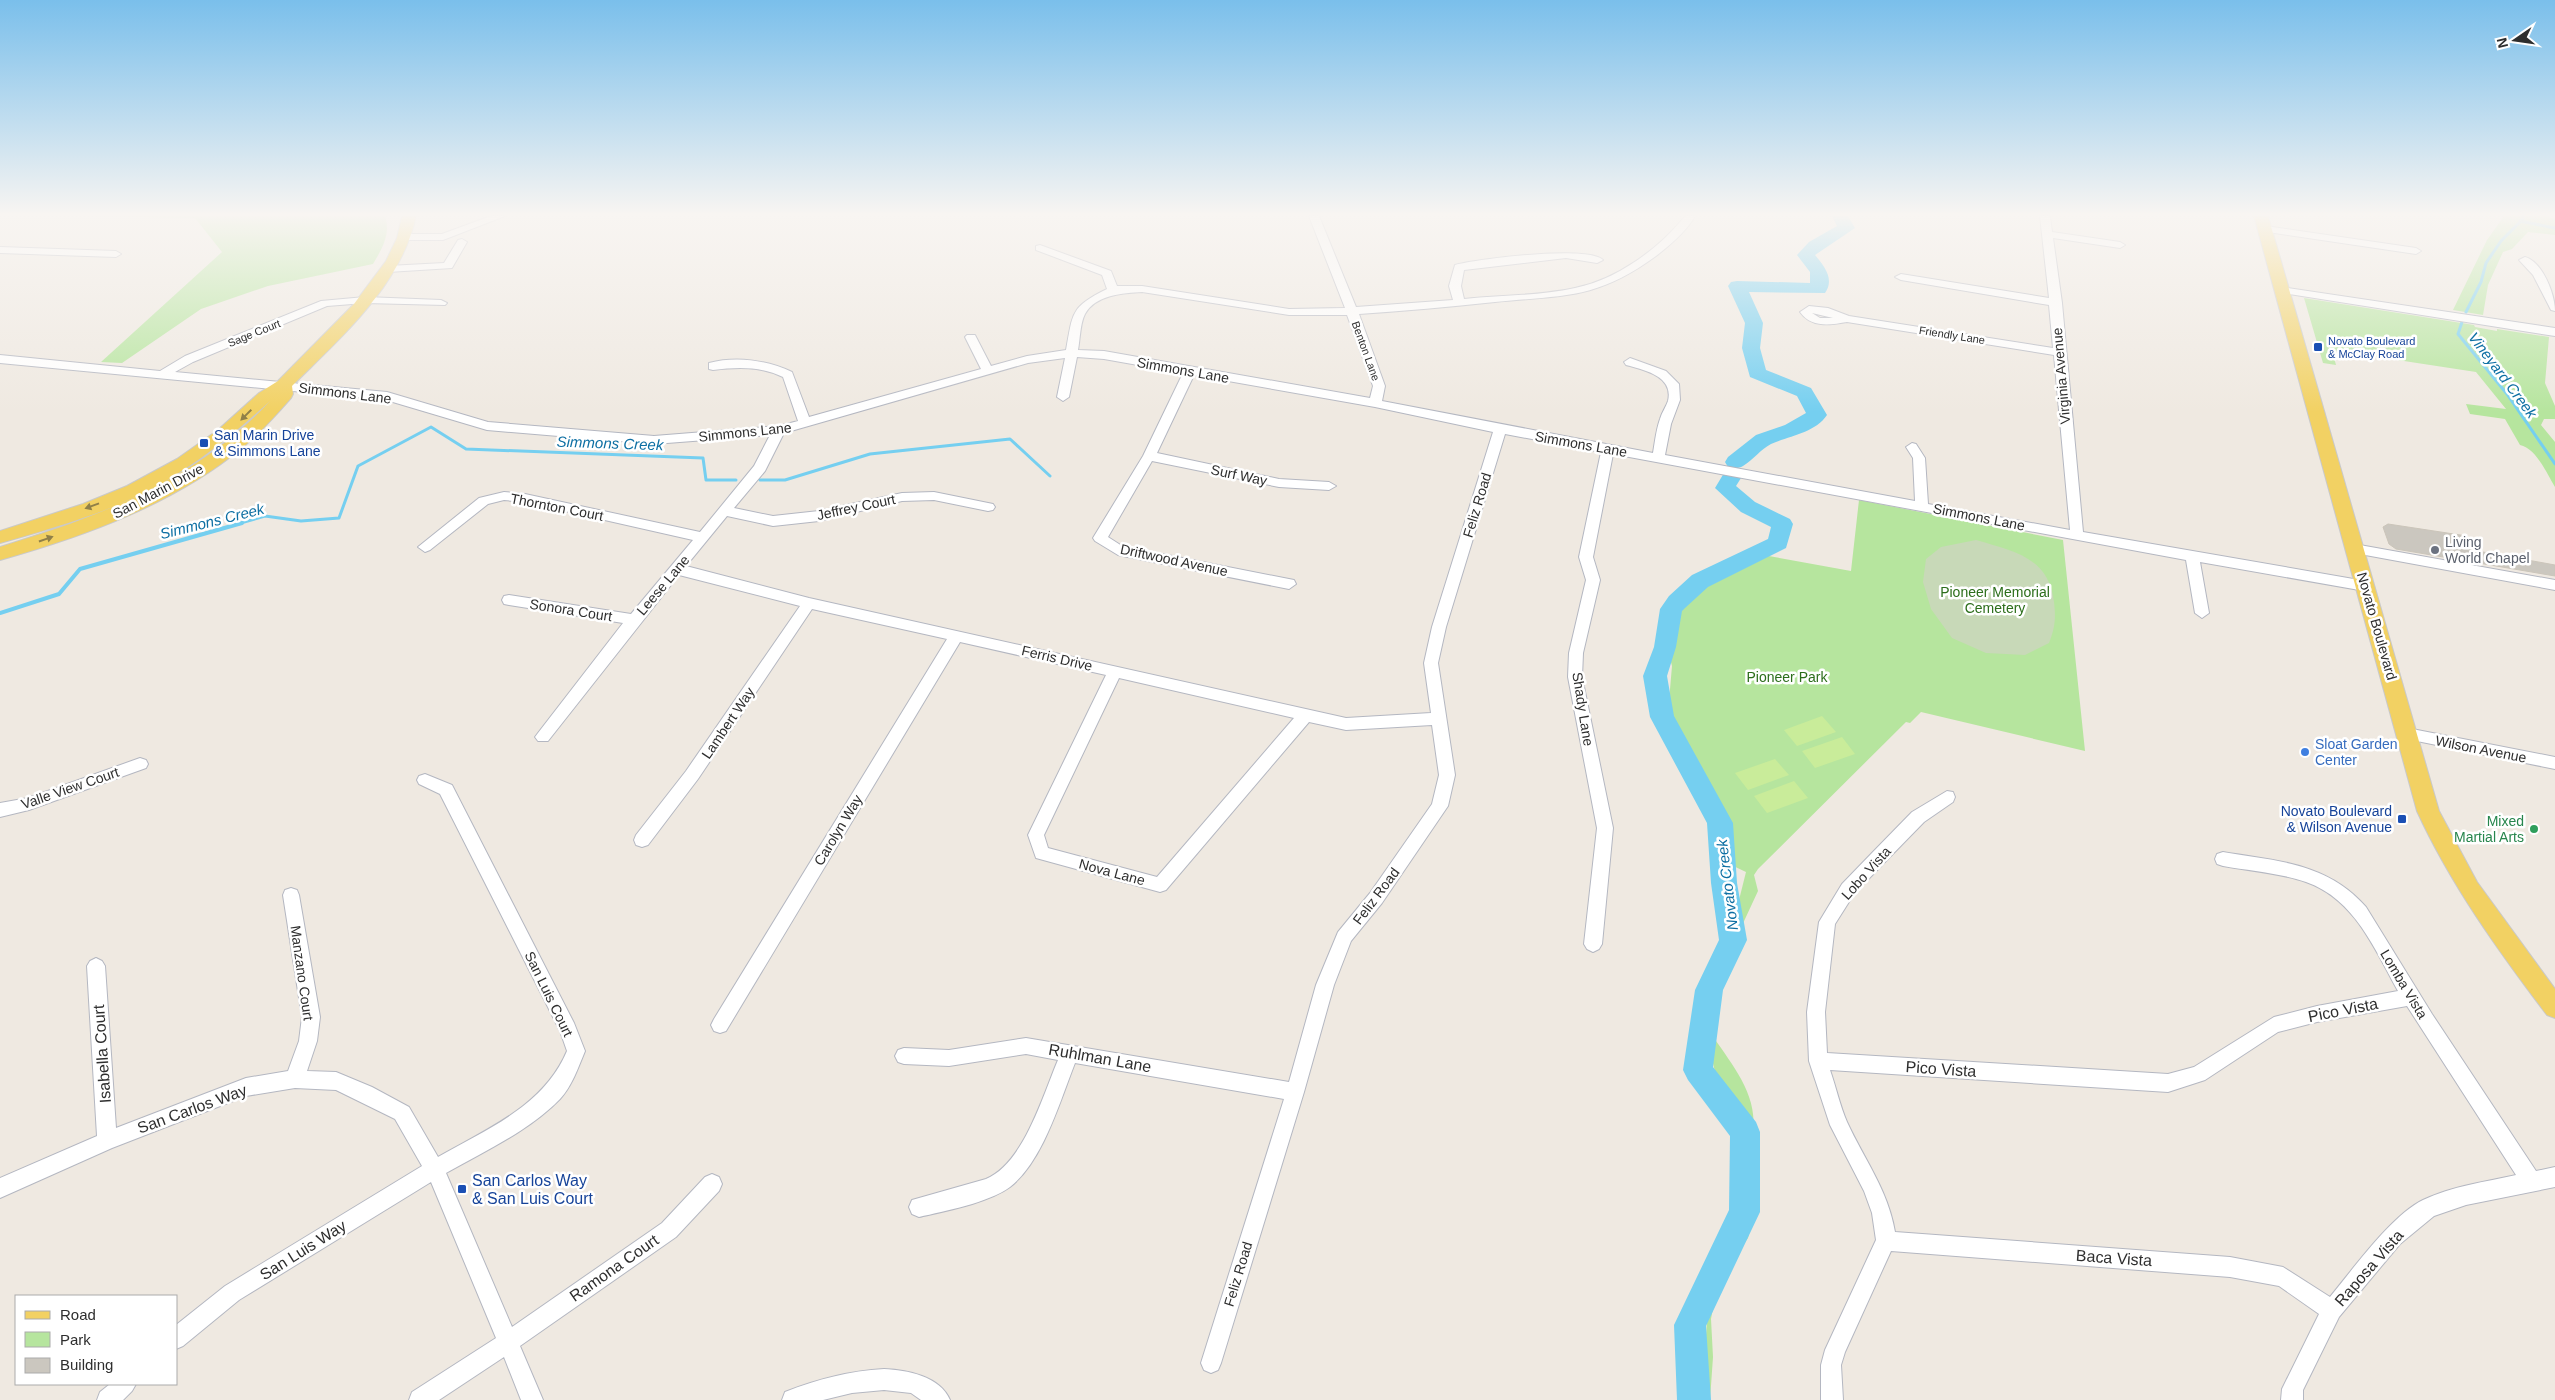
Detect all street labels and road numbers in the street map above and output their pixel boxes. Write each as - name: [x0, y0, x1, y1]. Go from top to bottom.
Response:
- street label: Sage Court: [226, 317, 282, 349]
- street label: Benton Lane: [1350, 320, 1382, 382]
- street label: Friendly Lane: [1918, 324, 1986, 346]
- street label: Virginia Avenue: [2049, 327, 2073, 425]
- street label: Simmons Lane: [1136, 354, 1231, 386]
- street label: Simmons Lane: [298, 379, 393, 407]
- street label: Simmons Lane: [698, 419, 792, 445]
- street label: Simmons Lane: [1534, 428, 1629, 460]
- street label: San Marin Drive: [110, 460, 206, 522]
- street label: Surf Way: [1209, 461, 1269, 489]
- street label: Feliz Road: [1460, 471, 1494, 539]
- street label: Thornton Court: [509, 490, 605, 524]
- street label: Jeffrey Court: [815, 491, 897, 523]
- street label: Simmons Lane: [1932, 500, 2027, 534]
- street label: Driftwood Avenue: [1119, 541, 1229, 579]
- street label: Leese Lane: [633, 552, 693, 618]
- street label: Novato Boulevard: [2354, 570, 2400, 682]
- street label: Sonora Court: [529, 596, 613, 624]
- street label: Ferris Drive: [1020, 642, 1094, 674]
- street label: Shady Lane: [1569, 671, 1597, 747]
- street label: Lambert Way: [698, 684, 758, 762]
- street label: Wilson Avenue: [2434, 732, 2528, 766]
- street label: Valle View Court: [19, 764, 121, 812]
- street label: Carolyn Way: [811, 792, 865, 868]
- street label: Lobo Vista: [1838, 843, 1894, 903]
- street label: Nova Lane: [1077, 856, 1147, 889]
- street label: Feliz Road: [1349, 864, 1403, 928]
- street label: Manzano Court: [287, 924, 317, 1022]
- street label: Lomba Vista: [2377, 947, 2431, 1022]
- street label: San Luis Court: [522, 949, 577, 1039]
- street label: Pico Vista: [2307, 995, 2379, 1025]
- street label: Isabella Court: [90, 1004, 114, 1104]
- street label: Ruhlman Lane: [1047, 1041, 1153, 1075]
- street label: Pico Vista: [1905, 1058, 1977, 1080]
- street label: San Carlos Way: [135, 1081, 249, 1137]
- street label: San Luis Way: [257, 1217, 349, 1283]
- street label: Raposa Vista: [2331, 1227, 2407, 1309]
- street label: Ramona Court: [567, 1231, 662, 1305]
- street label: Feliz Road: [1221, 1240, 1255, 1308]
- street label: Baca Vista: [2075, 1247, 2153, 1269]

